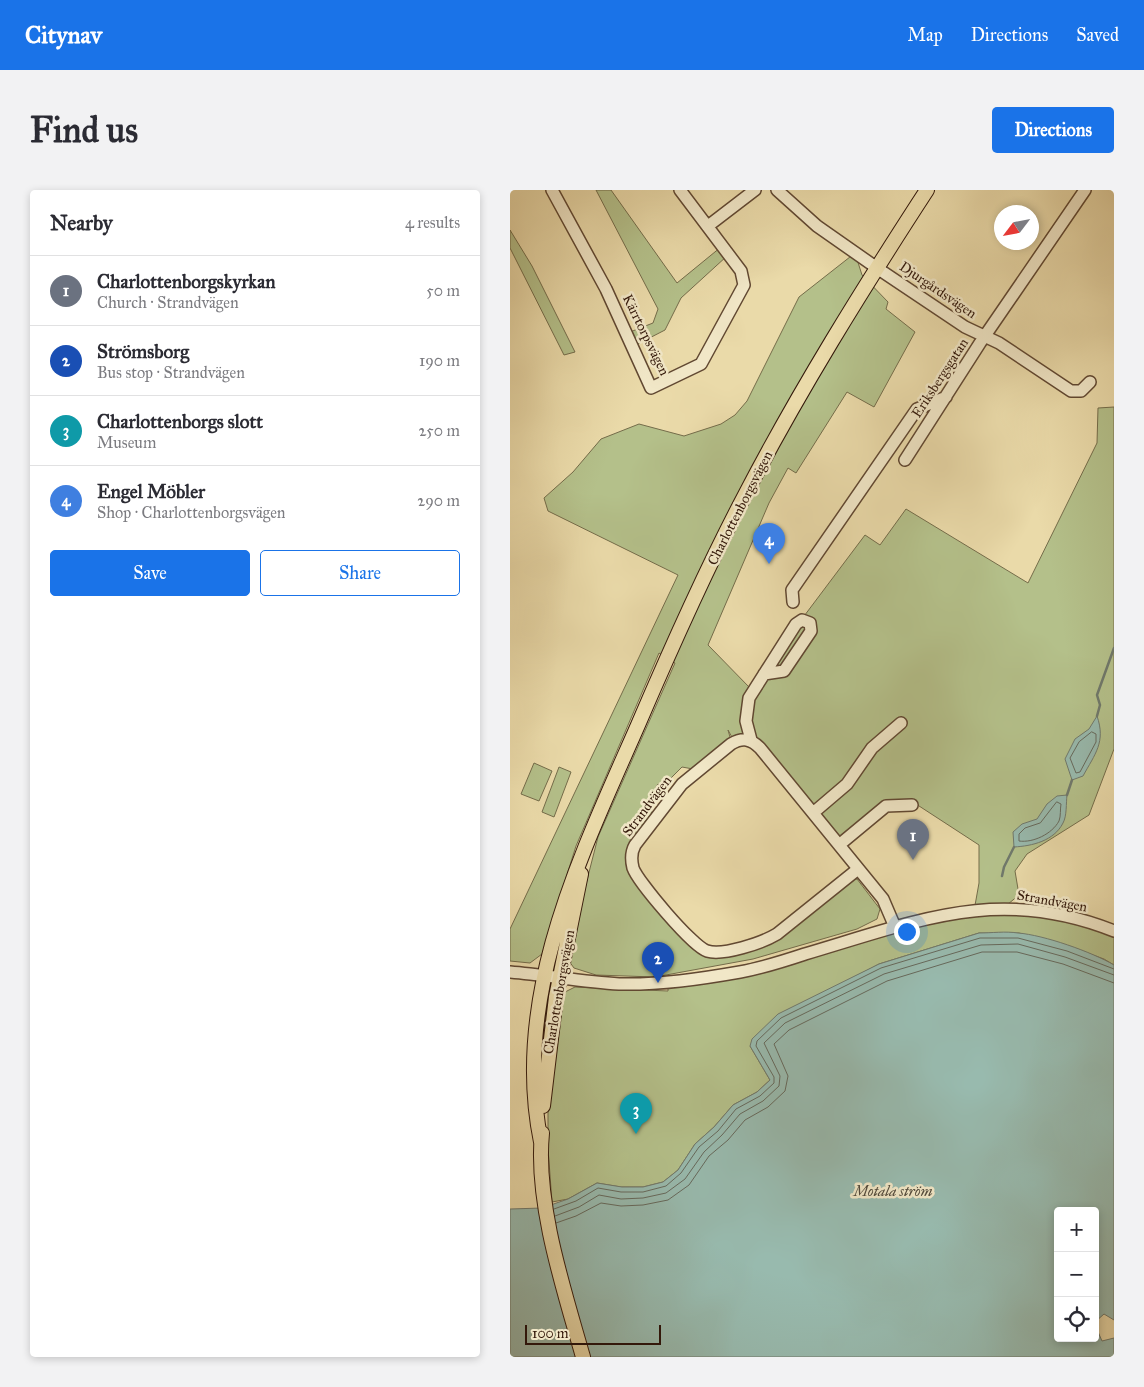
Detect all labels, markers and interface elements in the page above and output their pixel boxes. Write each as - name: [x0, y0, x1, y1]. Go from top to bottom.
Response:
- text: Citynav: [25, 20, 102, 50]
- text: Map: [907, 24, 943, 46]
- text: Directions: [971, 24, 1048, 46]
- text: Saved: [1076, 24, 1119, 46]
- button: Directions: [992, 107, 1114, 153]
- text: Find us: [30, 109, 138, 152]
- north arrow: [994, 205, 1039, 250]
- text: Nearby: [50, 210, 113, 236]
- text: 4 results: [405, 213, 460, 232]
- street label: Djurgårdsvägen: [896, 258, 980, 322]
- text: Charlottenborgskyrkan: [97, 270, 276, 293]
- text: 1: [63, 281, 69, 300]
- text: 50 m: [426, 281, 460, 300]
- street label: Kärrtorpsvägen: [619, 292, 673, 379]
- text: Church · Strandvägen: [97, 293, 239, 312]
- street label: Eriksbergsgatan: [908, 335, 972, 421]
- text: Strömsborg: [97, 340, 189, 363]
- text: 2: [62, 351, 70, 370]
- text: 190 m: [419, 351, 460, 370]
- text: Bus stop · Strandvägen: [97, 363, 245, 382]
- text: Charlottenborgs slott: [97, 410, 263, 433]
- text: 3: [63, 421, 69, 440]
- text: 250 m: [419, 421, 460, 440]
- text: Museum: [97, 433, 156, 452]
- street label: Charlottenborgsvägen: [704, 448, 776, 568]
- text: Engel Möbler: [97, 480, 205, 503]
- text: 4: [62, 491, 70, 510]
- text: 290 m: [417, 491, 460, 510]
- text: Shop · Charlottenborgsvägen: [97, 503, 286, 522]
- pin: 4: [753, 523, 785, 564]
- button: Save: [50, 550, 250, 596]
- button: Share: [260, 550, 460, 596]
- street label: Strandvägen: [619, 772, 675, 840]
- pin: 1: [897, 819, 929, 860]
- street label: Strandvägen: [1015, 886, 1089, 916]
- your location: [894, 919, 920, 945]
- street label: Charlottenborgsvägen: [540, 928, 578, 1055]
- pin: 2: [642, 942, 674, 983]
- pin: 3: [620, 1093, 652, 1134]
- water label: Motala ström: [851, 1182, 933, 1200]
- map controls: [1054, 1207, 1099, 1342]
- button: +: [1054, 1207, 1099, 1252]
- button: −: [1054, 1252, 1099, 1297]
- button: locate: [1054, 1297, 1099, 1342]
- scale bar: [525, 1322, 661, 1345]
- text: 100 m: [532, 1325, 569, 1342]

